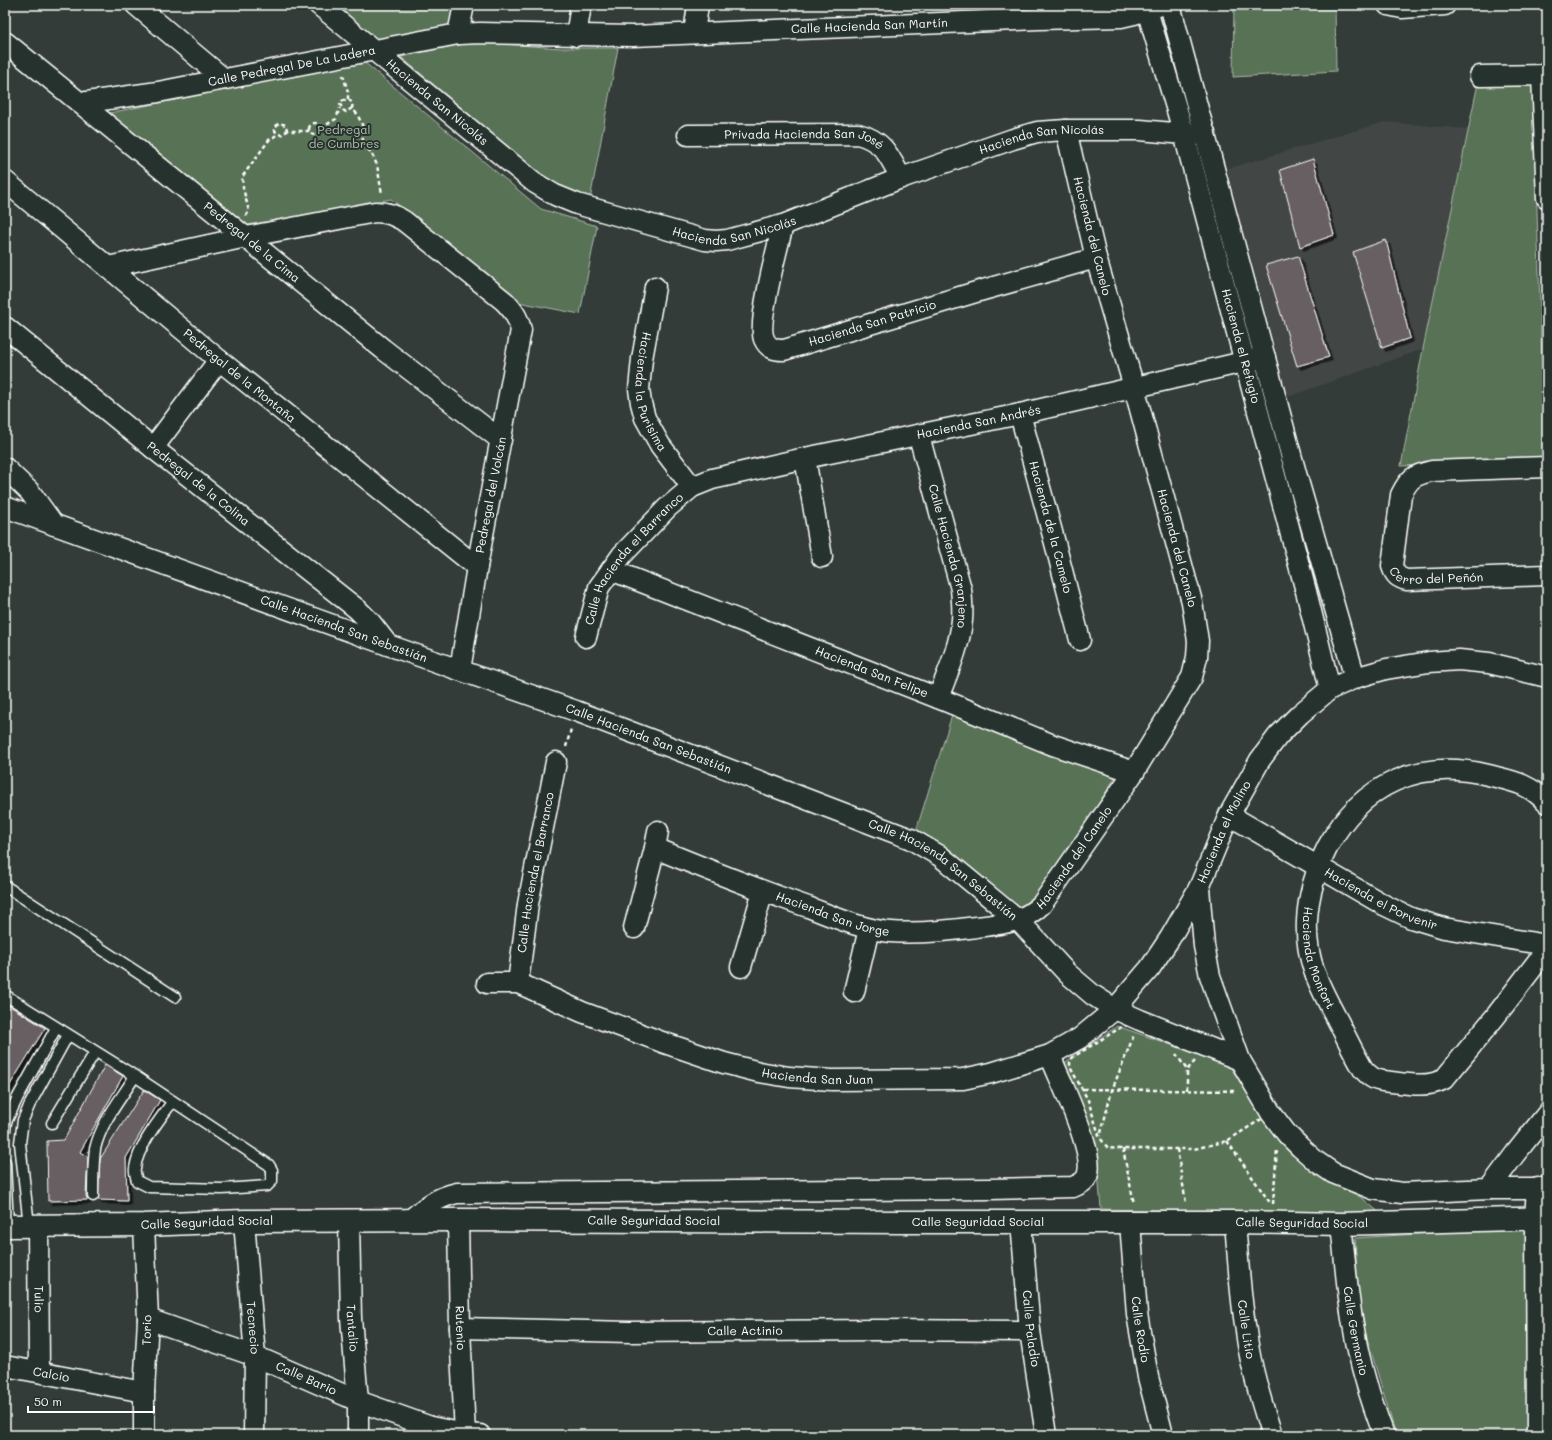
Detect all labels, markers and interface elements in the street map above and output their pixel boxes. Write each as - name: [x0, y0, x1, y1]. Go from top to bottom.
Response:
- street label: Calle Hacienda San Martín: [791, 14, 948, 36]
- street label: Calle Pedregal De La Ladera: [207, 41, 377, 89]
- street label: Hacienda San Nicolás: [383, 55, 492, 148]
- park label: Pedregal de Cumbres: [309, 121, 379, 151]
- street label: Hacienda San Nicolás: [977, 121, 1104, 157]
- street label: Privada Hacienda San José: [724, 125, 888, 152]
- street label: Hacienda del Canelo: [1070, 175, 1115, 297]
- street label: Pedregal de la Cima: [201, 198, 304, 286]
- street label: Hacienda San Nicolás: [671, 211, 799, 248]
- street label: Hacienda el Refugio: [1219, 287, 1265, 405]
- street label: Hacienda San Patricio: [806, 296, 938, 349]
- street label: Pedregal de la Montaña: [181, 325, 300, 426]
- street label: Hacienda la Purisima: [632, 331, 671, 454]
- street label: Hacienda San Andrés: [915, 400, 1042, 442]
- street label: Pedregal del Volcán: [471, 435, 509, 554]
- street label: Pedregal de la Colina: [144, 437, 254, 529]
- street label: Hacienda de la Camelo: [1026, 459, 1077, 595]
- street label: Calle Hacienda Granjeno: [926, 482, 971, 629]
- street label: Hacienda del Canelo: [1154, 487, 1201, 609]
- street label: Calle Hacienda el Barranco: [580, 489, 686, 627]
- street label: Cerro del Peñón: [1386, 564, 1483, 587]
- street label: Calle Hacienda San Sebastián: [258, 591, 430, 665]
- street label: Hacienda San Felipe: [813, 642, 931, 701]
- street label: Calle Hacienda San Sebastián: [564, 699, 734, 777]
- street label: Hacienda el Molino: [1193, 777, 1254, 885]
- street label: Calle Hacienda el Barranco: [513, 791, 557, 954]
- street label: Hacienda del Canelo: [1032, 803, 1115, 912]
- street label: Calle Hacienda San Sebastián: [866, 814, 1021, 923]
- street label: Hacienda el Porvenir: [1322, 863, 1440, 933]
- street label: Hacienda San Jorge: [774, 887, 890, 939]
- street label: Hacienda Monfort: [1300, 906, 1339, 1011]
- street label: Hacienda San Juan: [761, 1064, 873, 1087]
- street label: Calle Seguridad Social: [140, 1212, 273, 1232]
- street label: Calle Seguridad Social: [588, 1212, 720, 1228]
- street label: Calle Seguridad Social: [912, 1213, 1044, 1229]
- street label: Calle Seguridad Social: [1236, 1213, 1368, 1231]
- street label: Tulio: [31, 1285, 48, 1313]
- street label: Calle Germanio: [1340, 1285, 1373, 1377]
- street label: Calle Paladio: [1020, 1289, 1044, 1368]
- street label: Calle Rodío: [1129, 1296, 1154, 1364]
- street label: Calle Litio: [1235, 1299, 1259, 1360]
- street label: Tecnecio: [244, 1300, 264, 1355]
- street label: Tantalio: [344, 1304, 363, 1352]
- street label: Rutenio: [453, 1306, 470, 1351]
- street label: Torio: [138, 1315, 154, 1345]
- street label: Calle Actinio: [707, 1322, 783, 1338]
- street label: Calle Bario: [273, 1357, 340, 1398]
- street label: Calcio: [32, 1362, 71, 1385]
- scale bar: [28, 1388, 154, 1414]
- text: 50 m: [34, 1393, 62, 1409]

